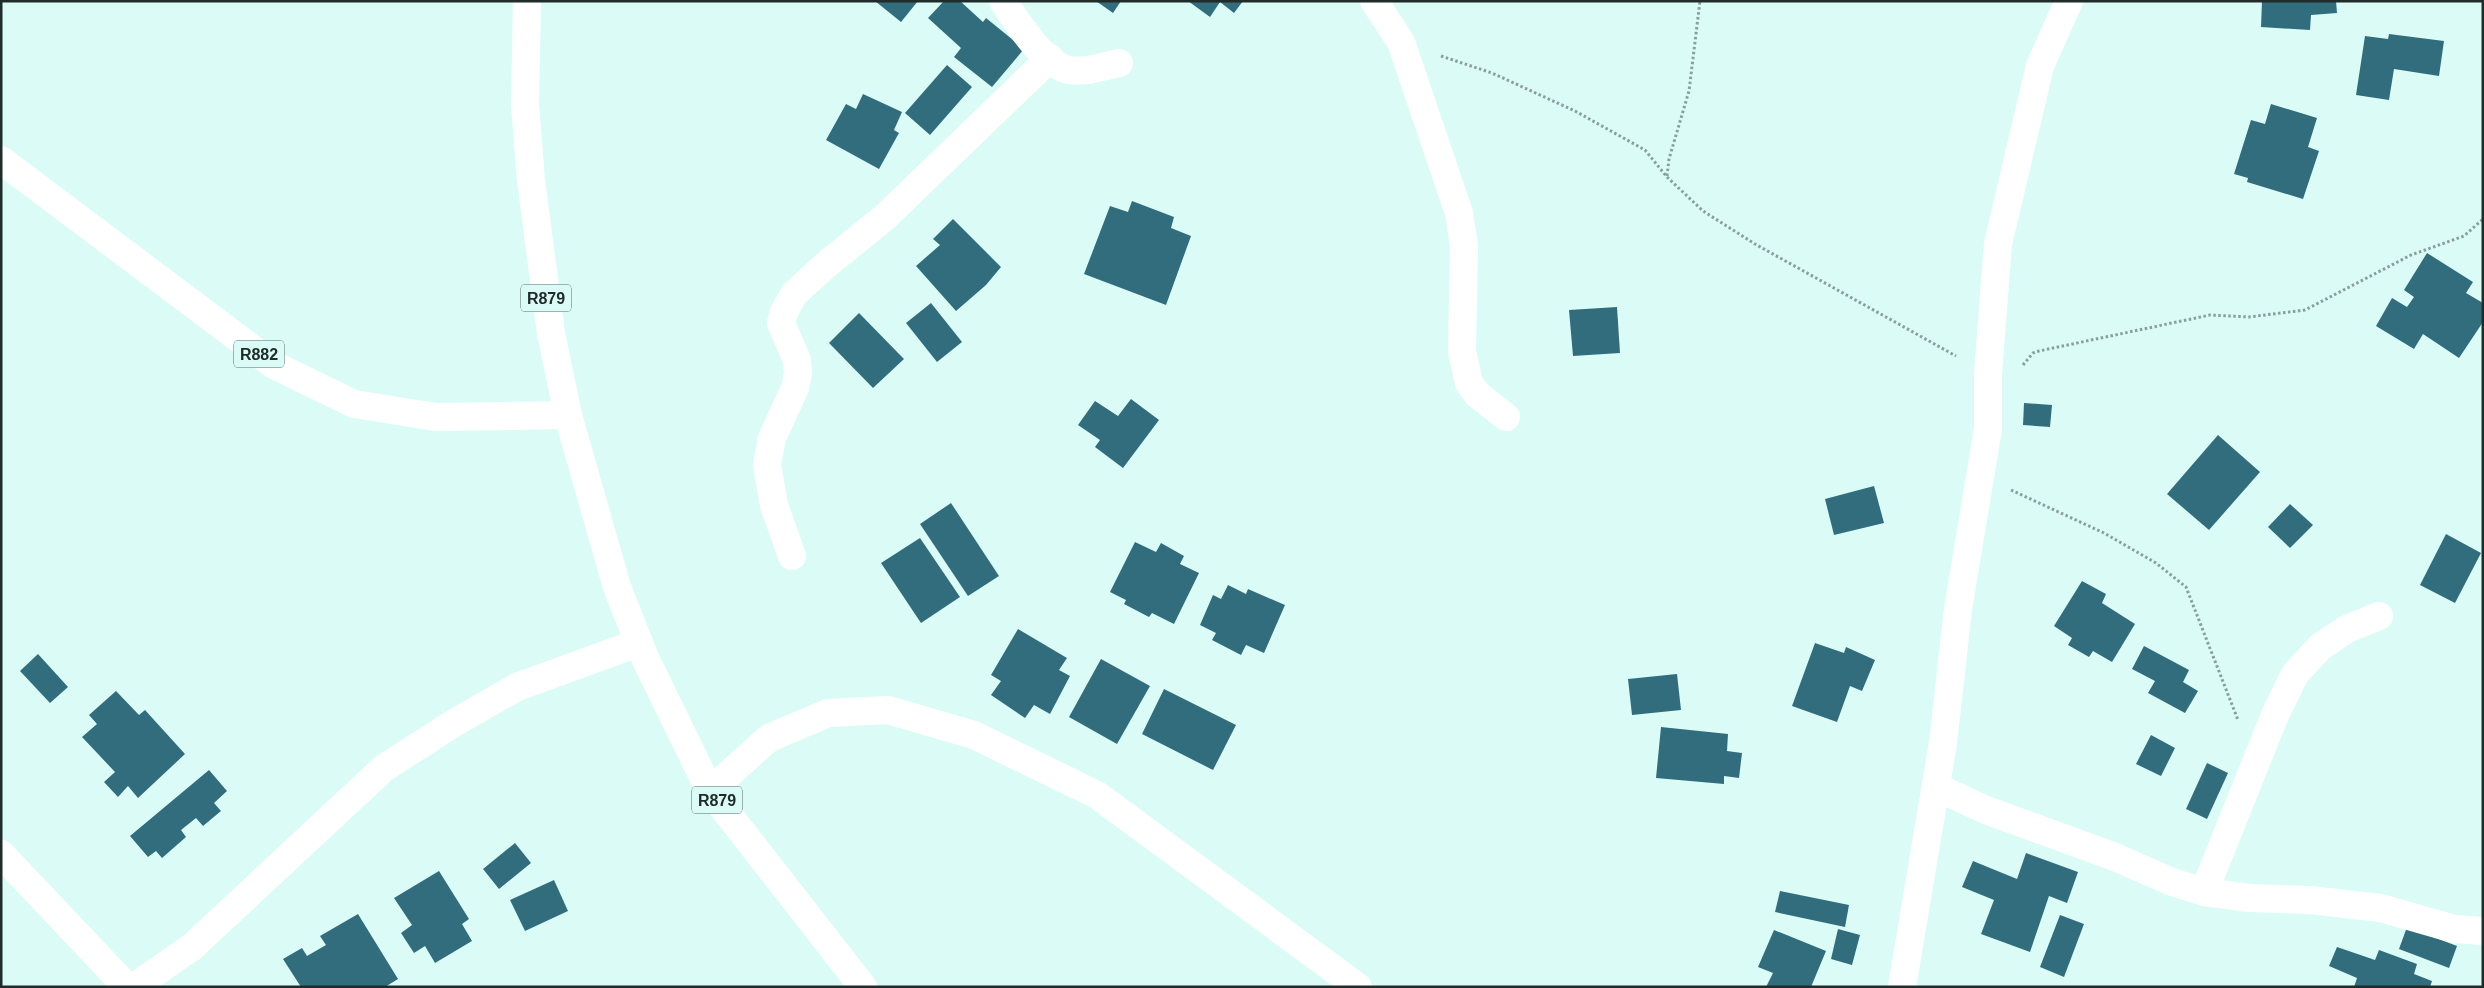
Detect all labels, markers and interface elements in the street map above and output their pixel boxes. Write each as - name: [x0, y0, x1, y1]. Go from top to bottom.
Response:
- road number: R879: [521, 284, 571, 312]
- road number: R882: [234, 340, 284, 368]
- road number: R879: [692, 786, 742, 814]

